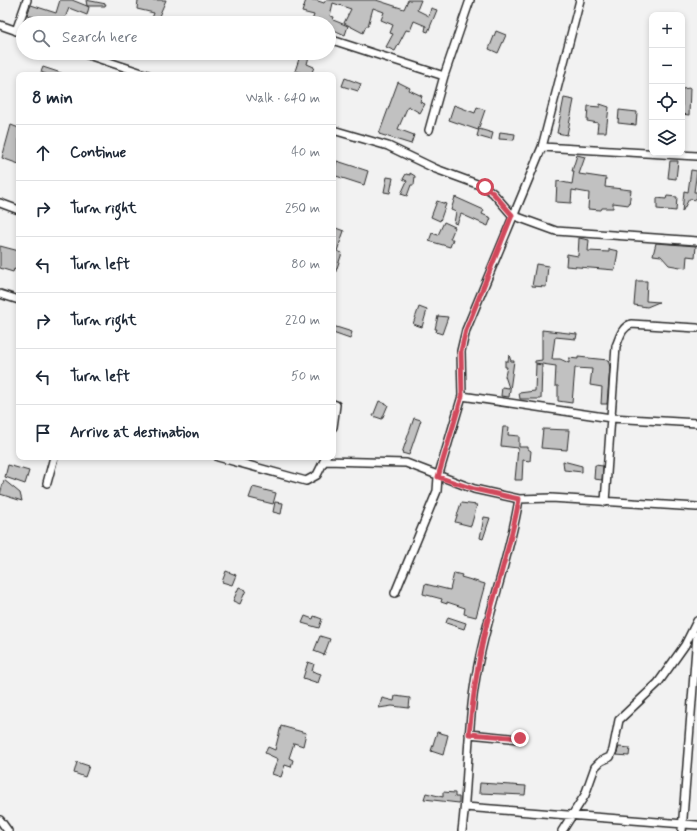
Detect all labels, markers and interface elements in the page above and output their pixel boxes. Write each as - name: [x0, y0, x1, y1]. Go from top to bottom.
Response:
- map controls: [649, 12, 685, 156]
- button: +: [649, 12, 685, 48]
- search box: [16, 16, 336, 60]
- icon: search: [30, 27, 52, 49]
- text: Search here: [62, 28, 138, 48]
- button: −: [649, 48, 685, 84]
- button: locate: [649, 84, 685, 120]
- text: 8 min: [32, 87, 73, 109]
- text: Walk · 640 m: [246, 90, 320, 107]
- button: layers: [649, 120, 685, 156]
- icon: ahead: [32, 142, 54, 164]
- text: Continue: [70, 143, 126, 163]
- text: 40 m: [291, 144, 320, 161]
- route start: [476, 178, 494, 196]
- icon: right: [32, 198, 54, 220]
- text: Turn right: [70, 199, 137, 219]
- text: 250 m: [285, 200, 320, 217]
- icon: left: [32, 254, 54, 276]
- text: Turn left: [70, 255, 130, 275]
- text: 80 m: [291, 256, 320, 273]
- icon: right: [32, 310, 54, 332]
- text: Turn right: [70, 311, 137, 331]
- text: 220 m: [285, 312, 320, 329]
- icon: left: [32, 366, 54, 388]
- text: Turn left: [70, 367, 130, 387]
- text: 50 m: [291, 368, 320, 385]
- icon: arrive: [32, 422, 54, 444]
- text: Arrive at destination: [70, 423, 199, 443]
- route end: [511, 729, 529, 747]

